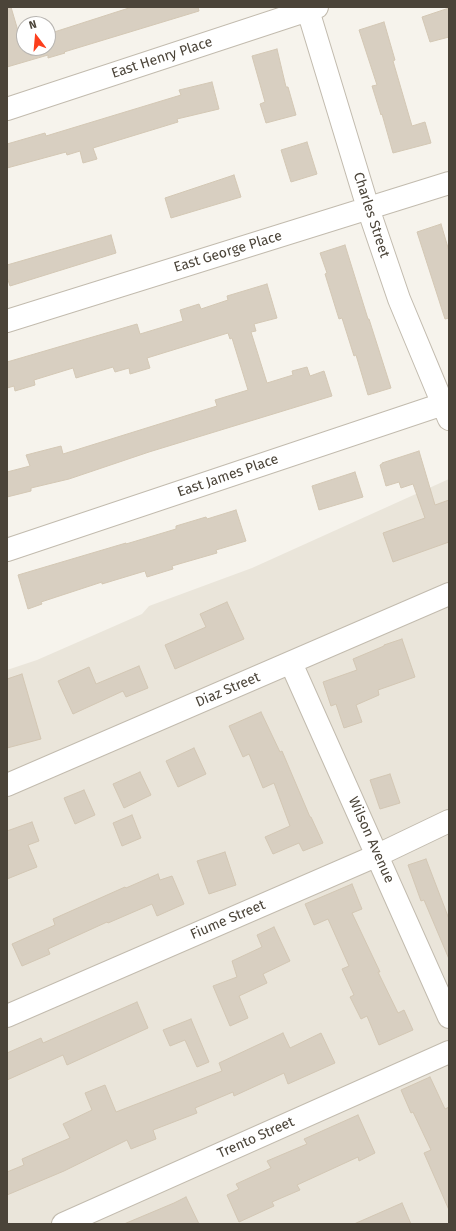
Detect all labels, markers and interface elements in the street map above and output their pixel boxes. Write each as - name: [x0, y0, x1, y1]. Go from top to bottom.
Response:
- north arrow: [16, 16, 56, 56]
- text: N: [28, 18, 38, 32]
- street label: East Henry Place: [109, 34, 215, 82]
- street label: Charles Street: [349, 170, 393, 260]
- street label: East George Place: [172, 228, 284, 276]
- street label: East James Place: [175, 451, 281, 501]
- street label: Diaz Street: [193, 669, 263, 711]
- street label: Wilson Avenue: [344, 794, 398, 886]
- street label: Fiume Street: [188, 897, 268, 943]
- street label: Trento Street: [215, 1114, 297, 1162]

